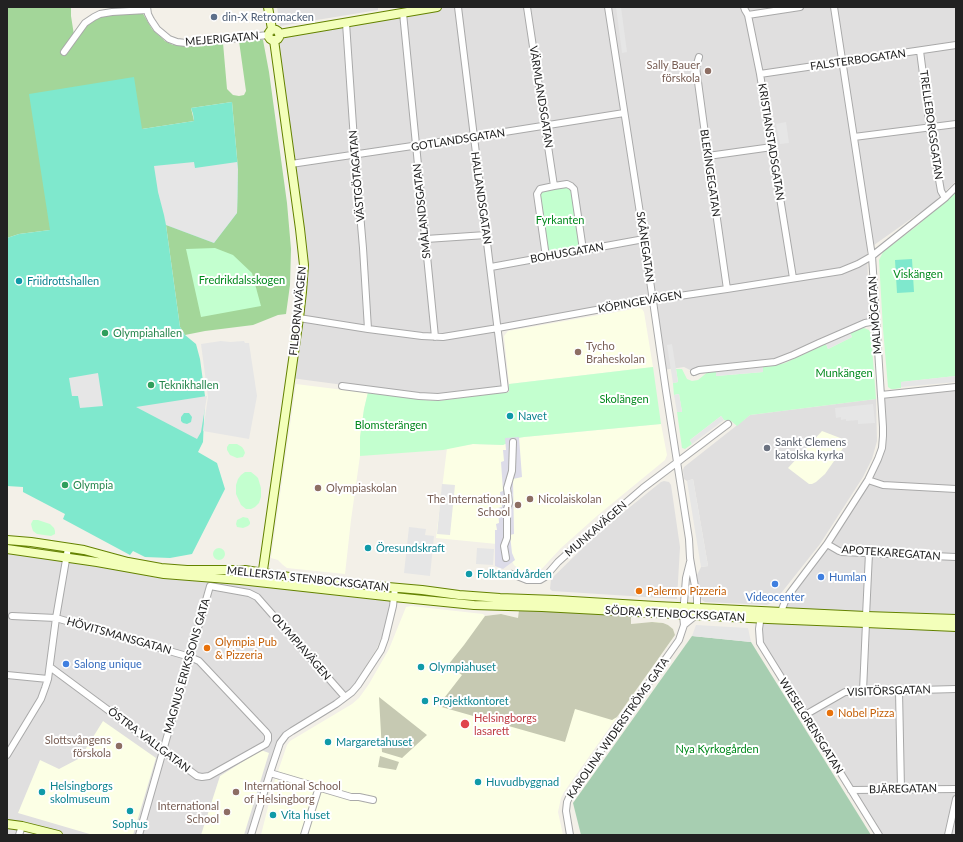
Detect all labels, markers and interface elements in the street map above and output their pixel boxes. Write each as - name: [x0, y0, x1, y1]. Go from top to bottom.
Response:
- place label: din-X Retromacken: [222, 10, 314, 24]
- marker: din-X Retromacken: [209, 12, 219, 22]
- street label: MEJERIGATAN: [185, 29, 259, 49]
- street label: VÄRMLANDSGATAN: [526, 45, 556, 149]
- street label: FALSTERBOGATAN: [809, 47, 907, 73]
- place label: Sally Bauer förskola: [647, 58, 700, 84]
- marker: Sally Bauer förskola: [703, 66, 713, 76]
- street label: TRELLEBORGSGATAN: [917, 69, 945, 181]
- street label: KRISTIANSTADSGATAN: [755, 83, 787, 201]
- street label: GOTLANDSGATAN: [410, 126, 506, 154]
- street label: BLEKINGEGATAN: [697, 128, 723, 218]
- street label: VÄSTGÖTAGATAN: [346, 130, 368, 222]
- street label: HALLANDSGATAN: [468, 151, 494, 245]
- street label: SMÅLANDSGATAN: [410, 163, 434, 259]
- street label: SKÅNEGATAN: [633, 211, 657, 283]
- park label: Fyrkanten: [536, 213, 584, 227]
- street label: BOHUSGATAN: [529, 240, 605, 266]
- street label: FILBORNAVÄGEN: [287, 266, 309, 356]
- park label: Viskängen: [893, 267, 943, 281]
- park label: Fredrikdalsskogen: [199, 273, 285, 287]
- place label: Friidrottshallen: [27, 274, 99, 288]
- street label: MALMÖGATAN: [866, 275, 884, 355]
- marker: Friidrottshallen: [14, 276, 24, 286]
- street label: KÖPINGEVÄGEN: [597, 288, 683, 316]
- place label: Olympiahallen: [113, 326, 182, 340]
- marker: Olympiahallen: [100, 328, 110, 338]
- place label: Tycho Braheskolan: [586, 339, 645, 365]
- marker: Tycho Braheskolan: [573, 347, 583, 357]
- park label: Munkängen: [815, 366, 873, 380]
- place label: Teknikhallen: [159, 378, 219, 392]
- marker: Teknikhallen: [146, 380, 156, 390]
- park label: Skolängen: [599, 392, 649, 406]
- place label: Navet: [518, 409, 547, 423]
- marker: Navet: [505, 411, 515, 421]
- park label: Blomsterängen: [355, 418, 427, 432]
- place label: Sankt Clemens katolska kyrka: [775, 435, 846, 461]
- marker: Sankt Clemens katolska kyrka: [762, 443, 772, 453]
- place label: Olympia: [73, 478, 113, 492]
- marker: Olympia: [60, 480, 70, 490]
- place label: Olympiaskolan: [326, 481, 397, 495]
- marker: Olympiaskolan: [313, 483, 323, 493]
- place label: The International School: [427, 492, 510, 518]
- place label: Nicolaiskolan: [538, 492, 602, 506]
- marker: Nicolaiskolan: [525, 494, 535, 504]
- street label: MUNKAVÄGEN: [562, 499, 630, 559]
- marker: The International School: [513, 500, 523, 510]
- place label: Öresundskraft: [376, 541, 445, 555]
- marker: Öresundskraft: [363, 543, 373, 553]
- street label: APOTEKAREGATAN: [841, 543, 941, 563]
- street label: MELLERSTA STENBOCKSGATAN: [226, 564, 390, 594]
- place label: Folktandvården: [477, 567, 552, 581]
- marker: Folktandvården: [464, 569, 474, 579]
- place label: Humlan: [829, 570, 867, 584]
- marker: Humlan: [816, 572, 826, 582]
- marker: Videocenter: [770, 579, 780, 589]
- place label: Palermo Pizzeria: [647, 584, 726, 598]
- marker: Palermo Pizzeria: [634, 586, 644, 596]
- place label: Videocenter: [745, 590, 805, 604]
- street label: MAGNUS ERIKSSONS GATA: [161, 597, 213, 735]
- street label: SÖDRA STENBOCKSGATAN: [605, 604, 745, 624]
- street label: OLYMPIAVÄGEN: [268, 611, 334, 683]
- street label: HÖVITSMANSGATAN: [65, 615, 173, 657]
- place label: Olympia Pub & Pizzeria: [215, 635, 277, 661]
- marker: Olympia Pub & Pizzeria: [202, 643, 212, 653]
- street label: KAROLINA WIDERSTRÖMS GATA: [564, 655, 672, 801]
- place label: Salong unique: [74, 657, 142, 671]
- marker: Salong unique: [61, 659, 71, 669]
- place label: Olympiahuset: [429, 660, 496, 674]
- marker: Olympiahuset: [416, 662, 426, 672]
- street label: WIESELGRENSGATAN: [776, 676, 846, 776]
- street label: VISITÖRSGATAN: [847, 683, 931, 699]
- place label: Projektkontoret: [433, 694, 509, 708]
- marker: Projektkontoret: [420, 696, 430, 706]
- street label: ÖSTRA VALLGATAN: [105, 705, 193, 775]
- place label: Nobel Pizza: [838, 706, 894, 720]
- marker: Nobel Pizza: [825, 708, 835, 718]
- place label: Helsingborgs lasarett: [474, 711, 537, 737]
- marker: Helsingborgs lasarett: [459, 718, 471, 730]
- place label: Slottsvångens förskola: [45, 733, 111, 759]
- place label: Margaretahuset: [336, 735, 412, 749]
- marker: Margaretahuset: [323, 737, 333, 747]
- marker: Slottsvångens förskola: [114, 741, 124, 751]
- park label: Nya Kyrkogården: [675, 742, 759, 756]
- place label: Huvudbyggnad: [486, 775, 559, 789]
- marker: Huvudbyggnad: [473, 777, 483, 787]
- place label: Helsingborgs skolmuseum: [50, 779, 113, 805]
- place label: International School of Helsingborg: [244, 779, 341, 805]
- street label: BJÄREGATAN: [869, 782, 937, 796]
- marker: Helsingborgs skolmuseum: [37, 787, 47, 797]
- marker: International School of Helsingborg: [231, 787, 241, 797]
- place label: International School: [157, 799, 219, 825]
- marker: Sophus: [125, 806, 135, 816]
- marker: International School: [222, 807, 232, 817]
- place label: Vita huset: [281, 808, 330, 822]
- marker: Vita huset: [268, 810, 278, 820]
- place label: Sophus: [112, 817, 148, 831]

